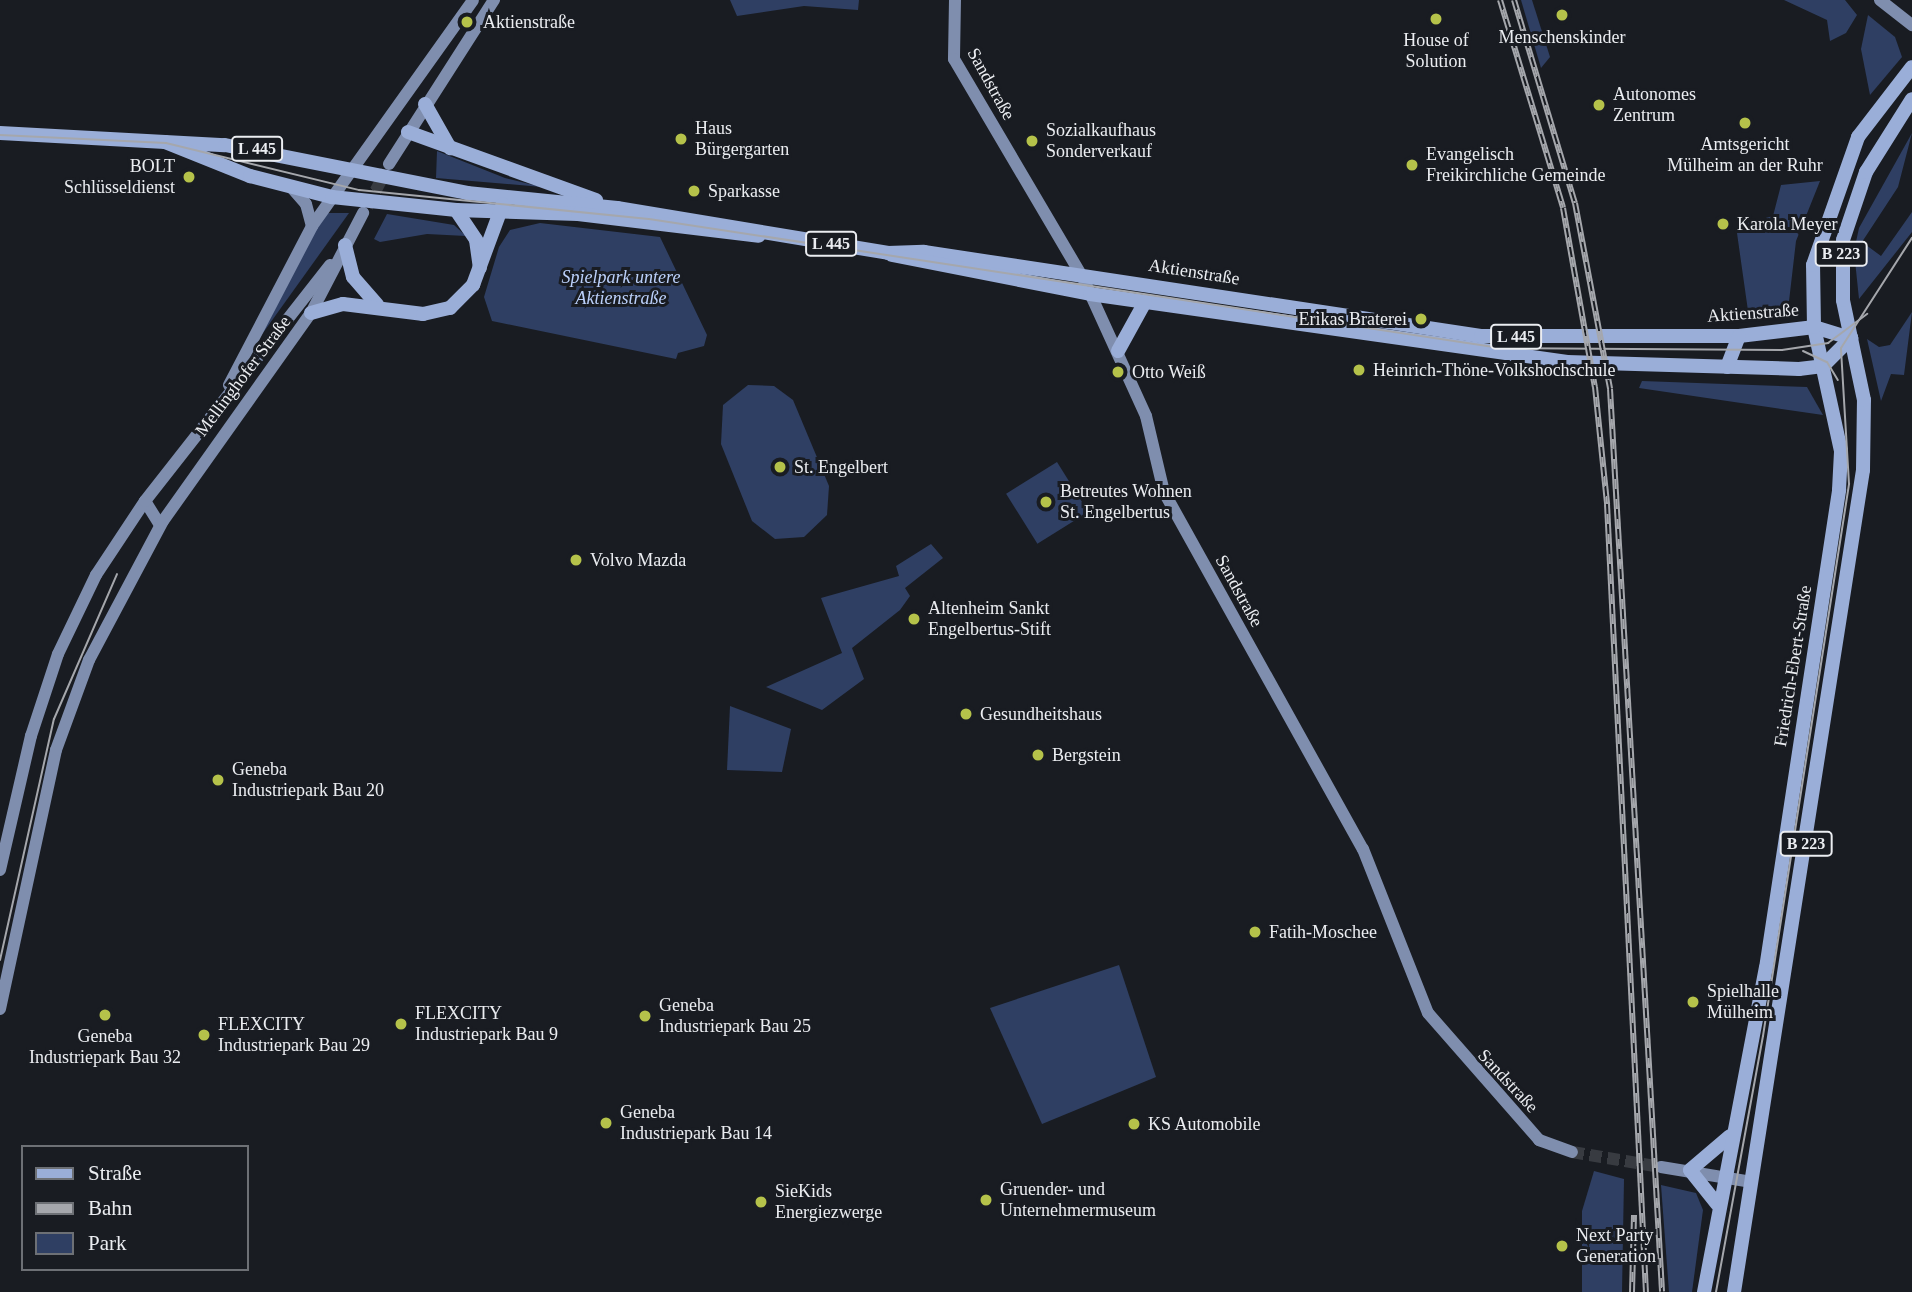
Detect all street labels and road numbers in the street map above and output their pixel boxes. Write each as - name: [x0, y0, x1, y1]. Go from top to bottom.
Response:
- street label: Sandstraße: [962, 44, 1020, 124]
- road number: L 445: [229, 136, 285, 162]
- road number: L 445: [803, 232, 859, 256]
- road number: B 223: [1813, 242, 1869, 266]
- street label: Aktienstraße: [1147, 254, 1241, 290]
- street label: Aktienstraße: [1706, 299, 1800, 327]
- street label: Mellinghofer Straße: [191, 311, 295, 441]
- road number: L 445: [1488, 324, 1544, 350]
- street label: Sandstraße: [1210, 551, 1268, 631]
- street label: Friedrich-Ebert-Straße: [1770, 584, 1816, 748]
- road number: B 223: [1778, 832, 1834, 856]
- street label: Sandstraße: [1473, 1045, 1543, 1117]

